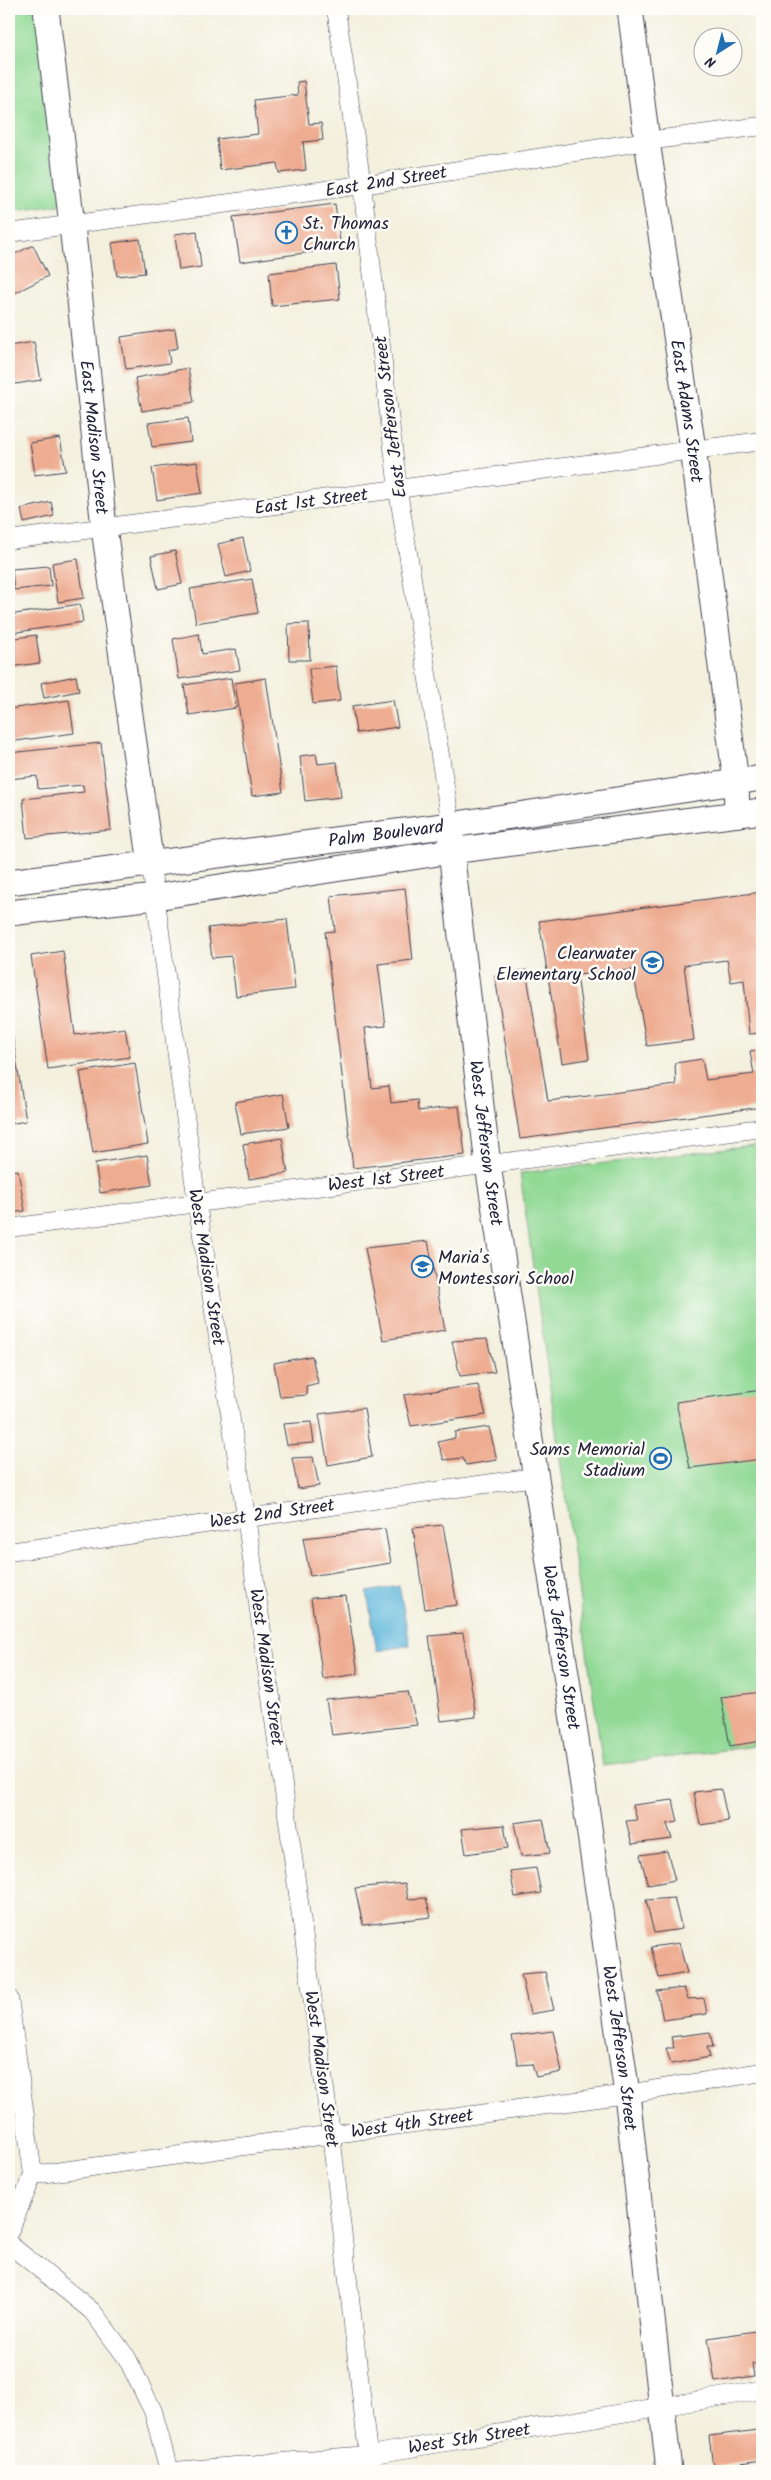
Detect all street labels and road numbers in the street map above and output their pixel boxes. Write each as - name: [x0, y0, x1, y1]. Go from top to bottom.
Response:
- street label: East 2nd Street: [323, 158, 450, 206]
- street label: East Jefferson Street: [367, 333, 416, 500]
- street label: East Adams Street: [661, 338, 710, 485]
- street label: East Madison Street: [70, 359, 116, 517]
- street label: East 1st Street: [253, 481, 371, 524]
- street label: Palm Boulevard: [327, 813, 446, 857]
- street label: West Jefferson Street: [460, 1059, 510, 1229]
- street label: West 1st Street: [326, 1158, 447, 1201]
- street label: West Madison Street: [179, 1187, 232, 1349]
- street label: West 2nd Street: [208, 1491, 338, 1538]
- street label: West Jefferson Street: [533, 1563, 588, 1733]
- street label: West Madison Street: [240, 1587, 291, 1749]
- street label: West Jefferson Street: [593, 1964, 644, 2133]
- street label: West Madison Street: [295, 1989, 346, 2151]
- street label: West 4th Street: [349, 2101, 476, 2147]
- street label: West 5th Street: [406, 2415, 533, 2463]

